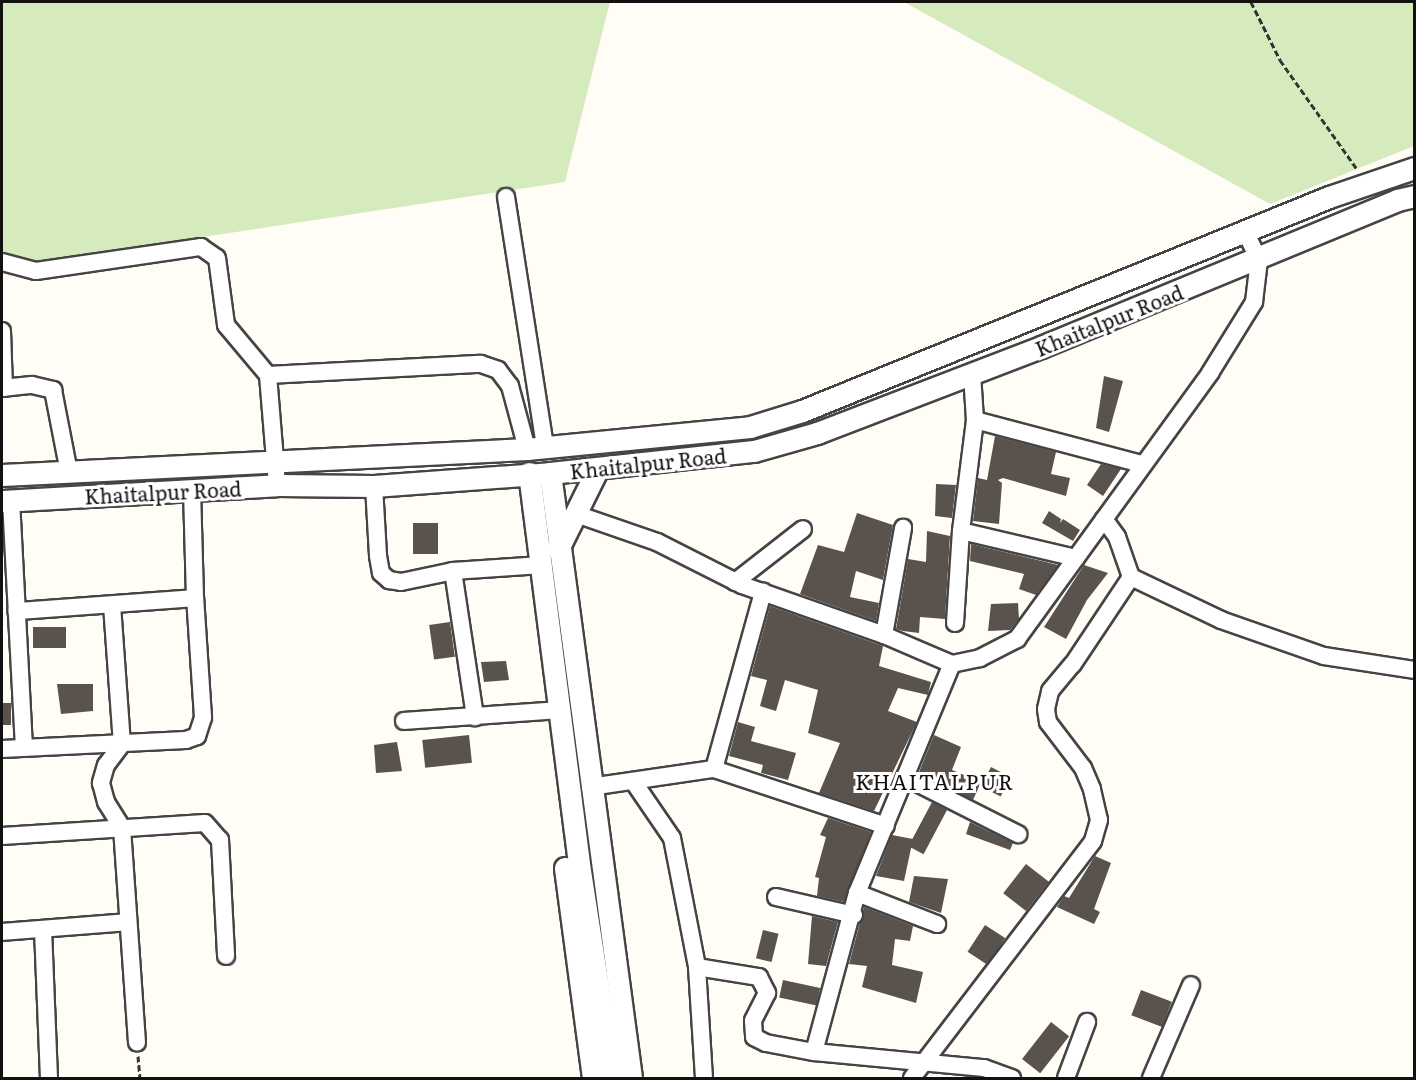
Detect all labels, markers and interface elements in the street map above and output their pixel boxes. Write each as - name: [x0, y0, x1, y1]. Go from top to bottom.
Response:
- street label: Khaitalpur Road: [1032, 279, 1186, 361]
- street label: Khaitalpur Road: [569, 443, 727, 483]
- street label: Khaitalpur Road: [84, 476, 242, 508]
- district label: KHAITALPUR: [855, 768, 1015, 794]

